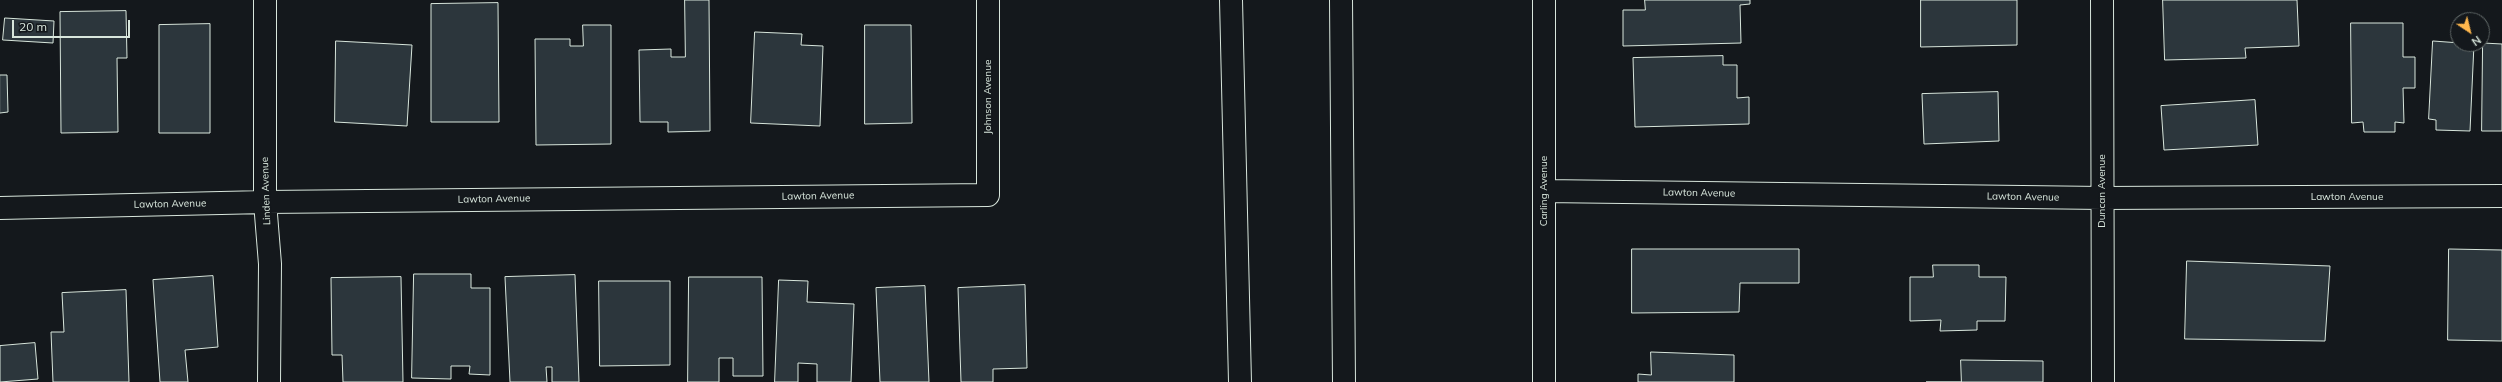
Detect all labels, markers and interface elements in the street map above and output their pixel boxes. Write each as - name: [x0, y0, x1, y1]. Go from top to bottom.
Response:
- scale bar: [14, 12, 132, 38]
- north arrow: [2450, 12, 2490, 52]
- text: 20 m: [19, 19, 47, 34]
- text: N: [2469, 33, 2484, 49]
- street label: Johnson Avenue: [982, 60, 994, 134]
- street label: Duncan Avenue: [2096, 154, 2108, 228]
- street label: Carling Avenue: [1538, 156, 1550, 226]
- street label: Linden Avenue: [259, 157, 273, 225]
- street label: Lawton Avenue: [1663, 186, 1735, 200]
- street label: Lawton Avenue: [782, 189, 854, 203]
- street label: Lawton Avenue: [1987, 190, 2059, 204]
- street label: Lawton Avenue: [2311, 191, 2383, 203]
- street label: Lawton Avenue: [458, 192, 530, 206]
- street label: Lawton Avenue: [134, 197, 206, 211]

